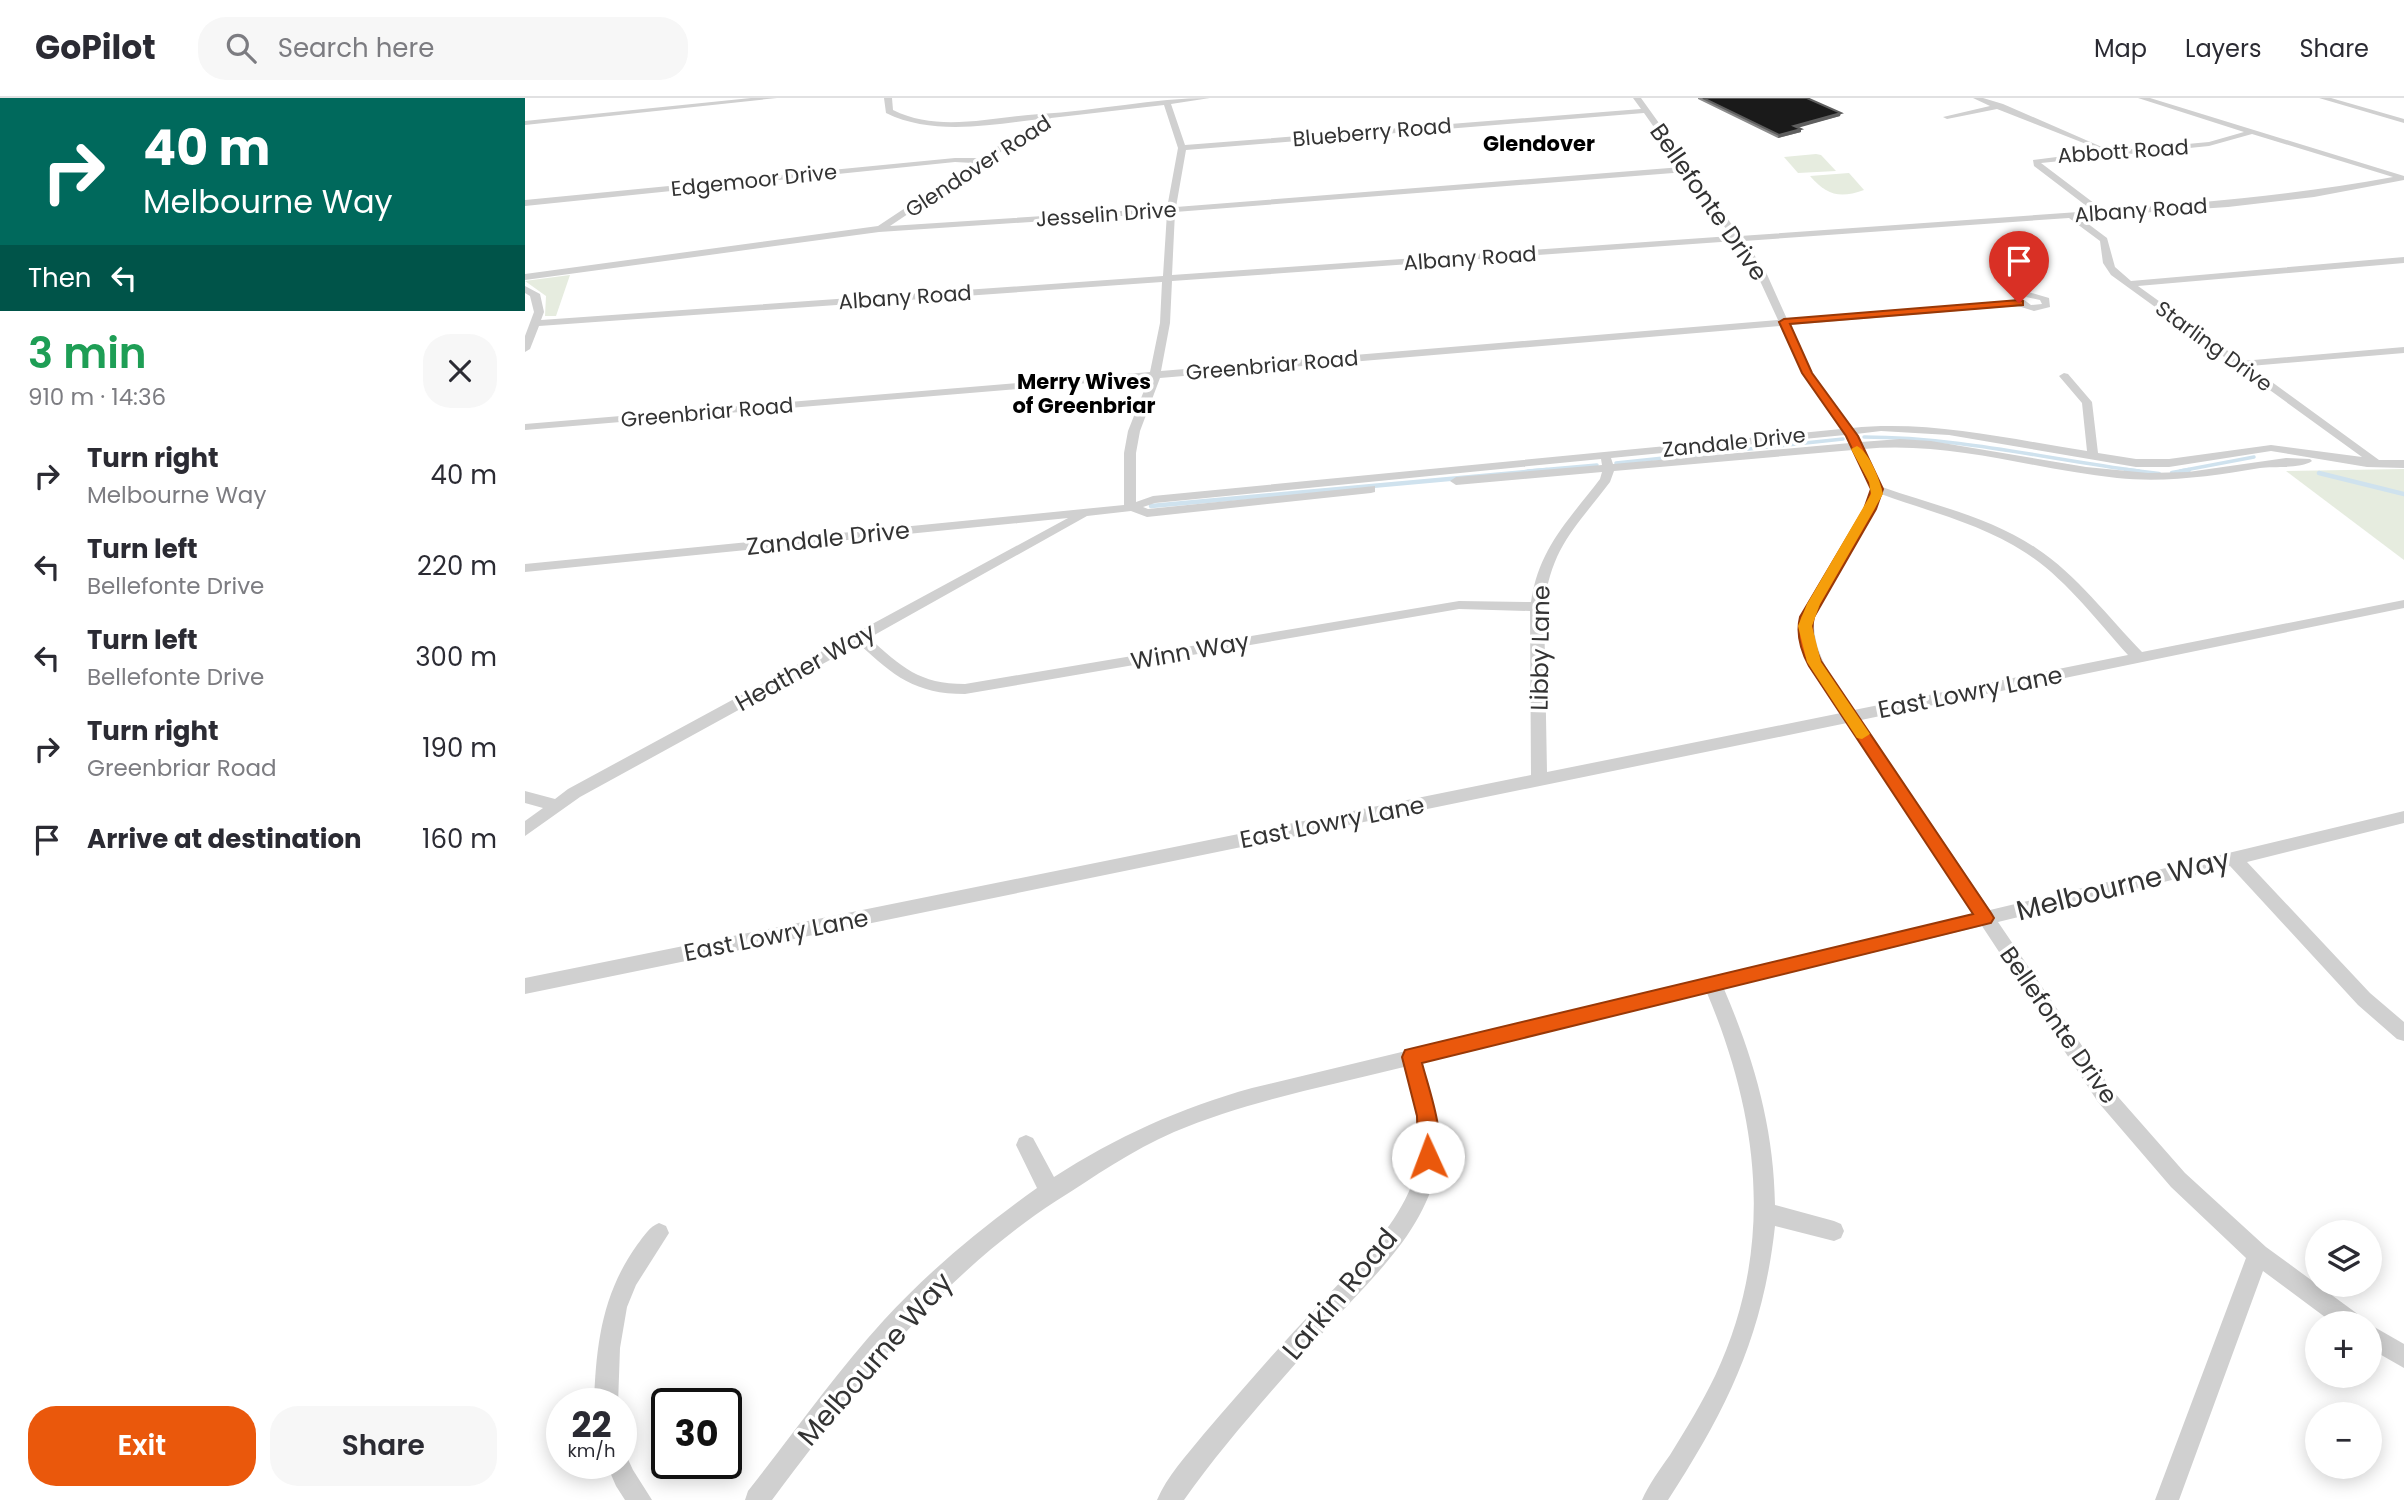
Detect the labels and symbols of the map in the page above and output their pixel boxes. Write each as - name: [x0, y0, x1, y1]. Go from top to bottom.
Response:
- street label: Glendover Road: [899, 108, 1057, 224]
- street label: Blueberry Road: [1291, 111, 1453, 153]
- street label: Bellefonte Drive: [1642, 117, 1776, 287]
- district label: Glendover: [1483, 129, 1595, 158]
- street label: Abbott Road: [2056, 132, 2190, 170]
- street label: Edgemoor Drive: [670, 157, 838, 203]
- street label: Albany Road: [2074, 191, 2208, 229]
- street label: Jesselin Drive: [1035, 195, 1177, 233]
- pin: [1989, 231, 2049, 303]
- street label: Albany Road: [1403, 239, 1537, 277]
- street label: Albany Road: [838, 278, 972, 316]
- street label: Starling Drive: [2150, 294, 2278, 398]
- street label: Greenbriar Road: [1185, 343, 1359, 387]
- district label: Merry Wives of Greenbriar: [1012, 367, 1156, 420]
- street label: Greenbriar Road: [620, 390, 794, 434]
- street label: Zandale Drive: [1661, 420, 1807, 464]
- street label: Zandale Drive: [745, 513, 911, 563]
- street label: Libby Lane: [1522, 585, 1558, 711]
- street label: Heather Way: [729, 615, 881, 719]
- street label: Winn Way: [1128, 624, 1252, 678]
- street label: East Lowry Lane: [1875, 658, 2065, 726]
- street label: East Lowry Lane: [1237, 788, 1427, 856]
- street label: Melbourne Way: [2012, 840, 2234, 930]
- street label: East Lowry Lane: [681, 901, 871, 969]
- street label: Bellefonte Drive: [1992, 940, 2126, 1110]
- position arrow: [1391, 1120, 1465, 1194]
- street label: Larkin Road: [1273, 1220, 1407, 1368]
- street label: Melbourne Way: [789, 1264, 961, 1454]
- speed limit sign: 30: [651, 1388, 742, 1479]

